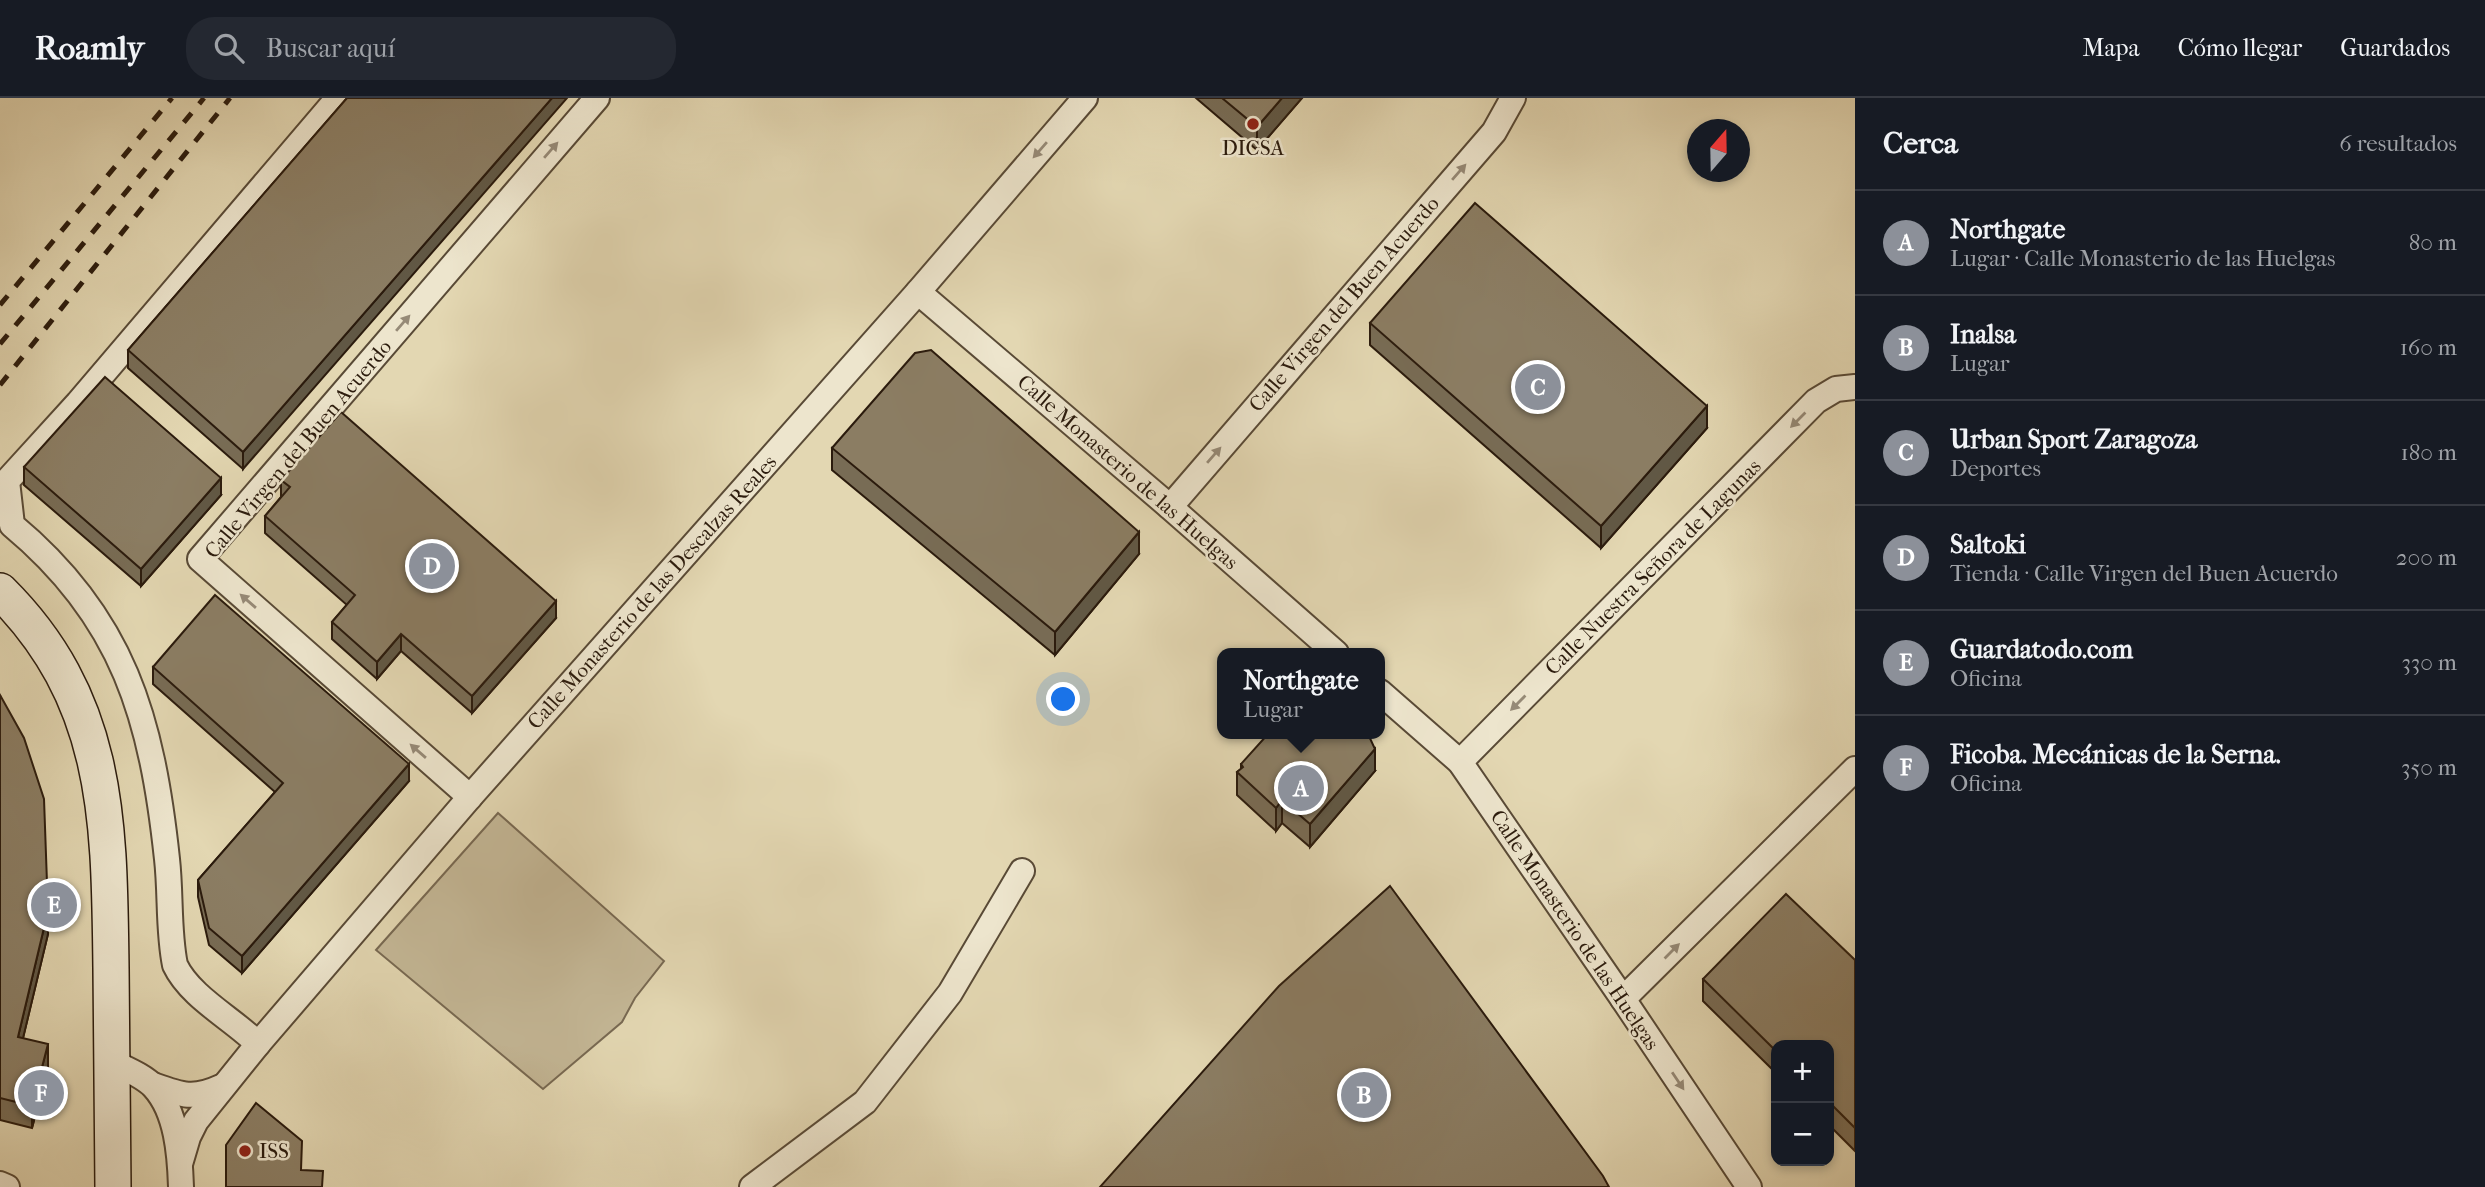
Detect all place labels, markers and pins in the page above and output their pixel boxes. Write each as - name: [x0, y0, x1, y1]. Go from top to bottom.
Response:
- marker: DICSA: [1245, 116, 1261, 132]
- place label: DICSA: [1222, 136, 1285, 160]
- pin: C: [1515, 361, 1561, 413]
- pin: D: [409, 540, 455, 592]
- pin: A: [1278, 762, 1324, 814]
- pin: E: [31, 879, 77, 931]
- pin: F: [18, 1067, 64, 1119]
- pin: B: [1341, 1069, 1387, 1121]
- place label: ISS: [259, 1139, 289, 1163]
- marker: ISS: [237, 1143, 253, 1159]

